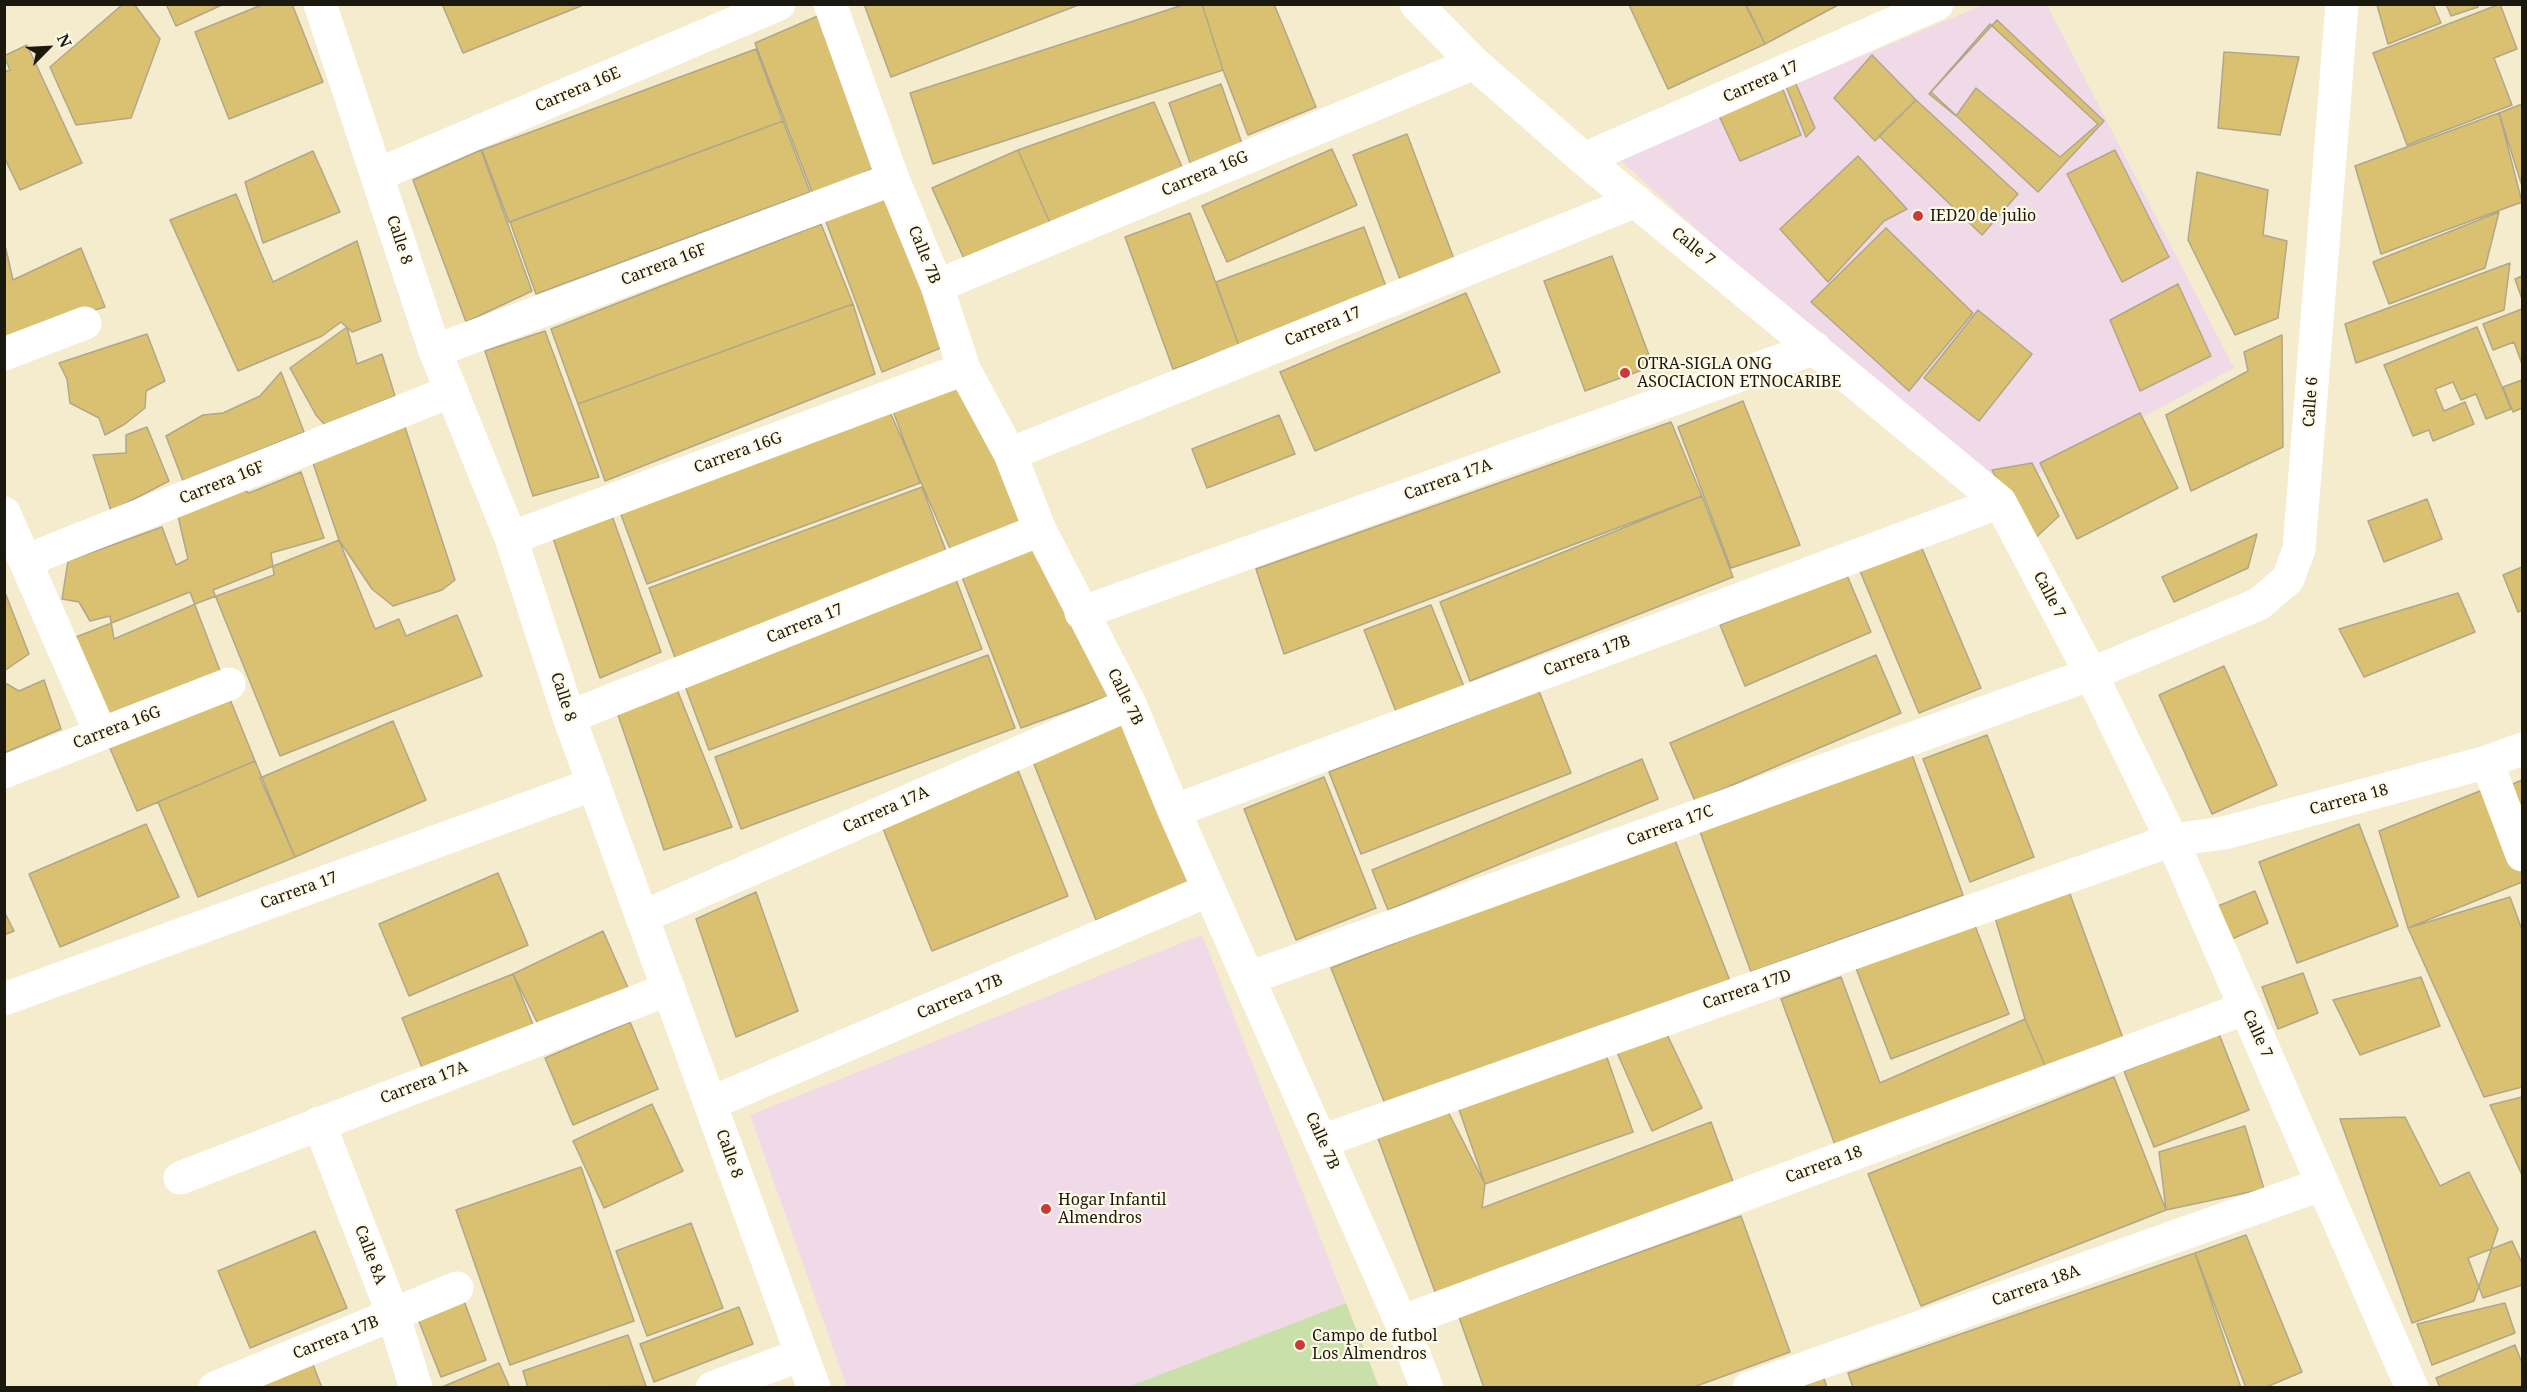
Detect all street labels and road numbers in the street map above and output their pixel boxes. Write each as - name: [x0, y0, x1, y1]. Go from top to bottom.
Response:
- street label: Carrera 17: [1720, 57, 1802, 107]
- street label: Carrera 16E: [533, 63, 623, 117]
- street label: Carrera 16G: [1159, 147, 1251, 201]
- street label: Calle 8: [382, 213, 416, 267]
- street label: Calle 7B: [904, 223, 944, 287]
- street label: Calle 7: [1667, 224, 1719, 270]
- street label: Carrera 16F: [618, 240, 710, 290]
- street label: Carrera 17: [1282, 303, 1364, 351]
- street label: Calle 6: [2300, 376, 2322, 428]
- street label: Carrera 16G: [691, 428, 785, 478]
- street label: Carrera 17A: [1401, 455, 1495, 505]
- street label: Carrera 16F: [177, 457, 267, 509]
- street label: Calle 7: [2029, 568, 2069, 622]
- street label: Carrera 17: [764, 600, 846, 648]
- street label: Carrera 17B: [1541, 631, 1633, 681]
- street label: Calle 7B: [1103, 665, 1147, 729]
- street label: Calle 8: [546, 670, 580, 724]
- street label: Carrera 16G: [71, 703, 163, 753]
- street label: Carrera 18: [2308, 780, 2390, 820]
- street label: Carrera 17A: [840, 783, 932, 837]
- street label: Carrera 17C: [1624, 801, 1716, 851]
- street label: Carrera 17: [258, 868, 340, 914]
- street label: Carrera 17D: [1700, 966, 1794, 1014]
- street label: Carrera 17B: [914, 970, 1006, 1024]
- street label: Calle 7: [2238, 1007, 2276, 1061]
- street label: Carrera 17A: [378, 1058, 470, 1108]
- street label: Calle 7B: [1301, 1109, 1343, 1173]
- street label: Calle 8: [711, 1127, 747, 1181]
- street label: Carrera 18: [1783, 1142, 1865, 1188]
- street label: Calle 8A: [350, 1223, 390, 1287]
- street label: Carrera 18A: [1989, 1261, 2083, 1311]
- street label: Carrera 17B: [290, 1312, 382, 1364]

